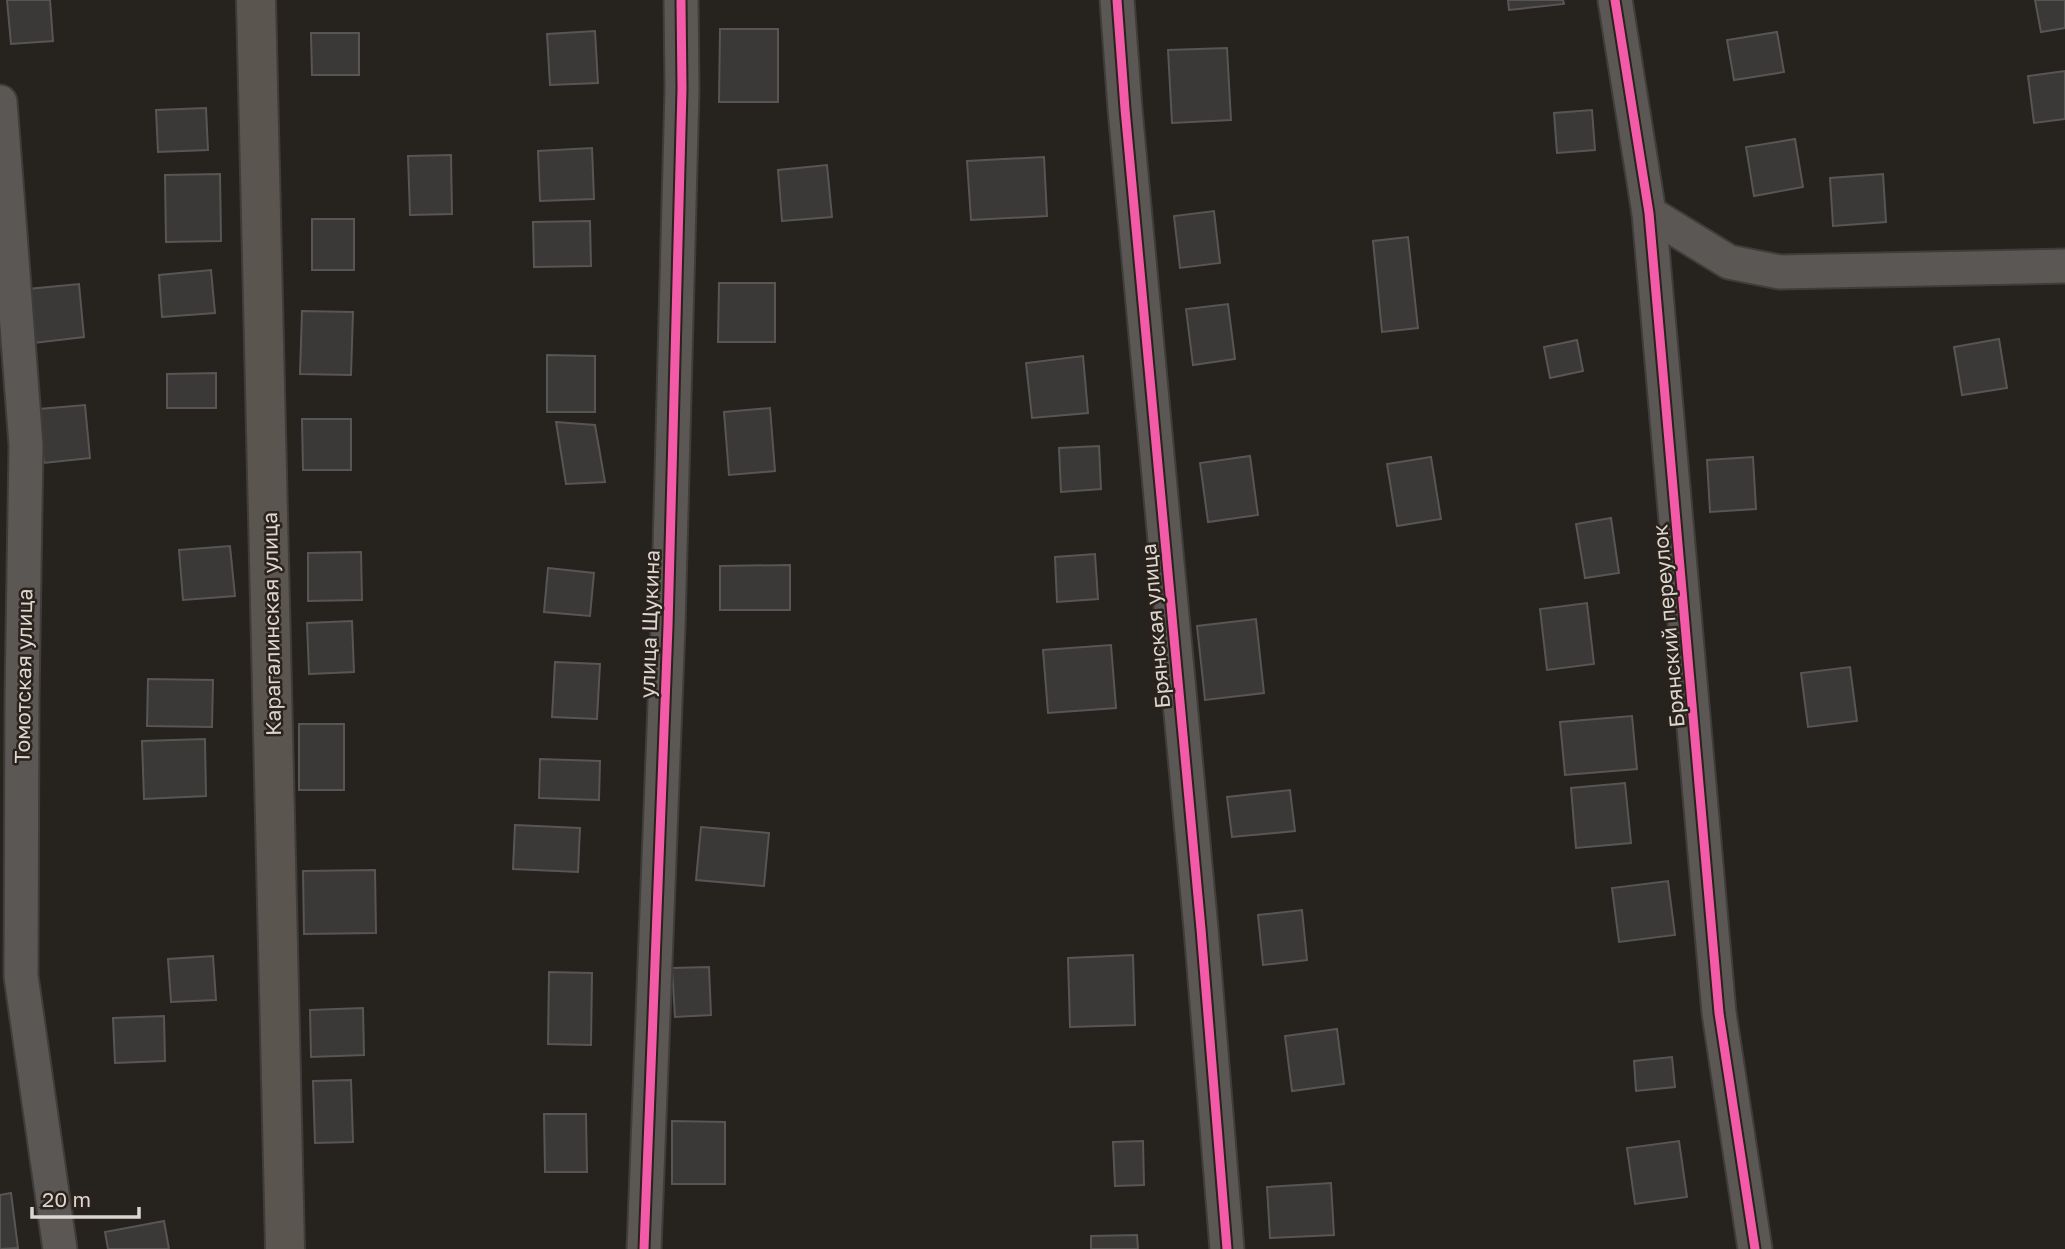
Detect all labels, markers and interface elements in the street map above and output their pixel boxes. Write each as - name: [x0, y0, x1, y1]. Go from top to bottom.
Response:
- street label: Карагалинская улица: [256, 512, 286, 736]
- street label: Брянский переулок: [1646, 523, 1690, 729]
- street label: Брянская улица: [1135, 542, 1175, 710]
- street label: улица Щукина: [633, 549, 665, 699]
- street label: Томотская улица: [8, 588, 38, 764]
- scale bar: [32, 1176, 138, 1220]
- text: 20 m: [42, 1186, 91, 1212]

